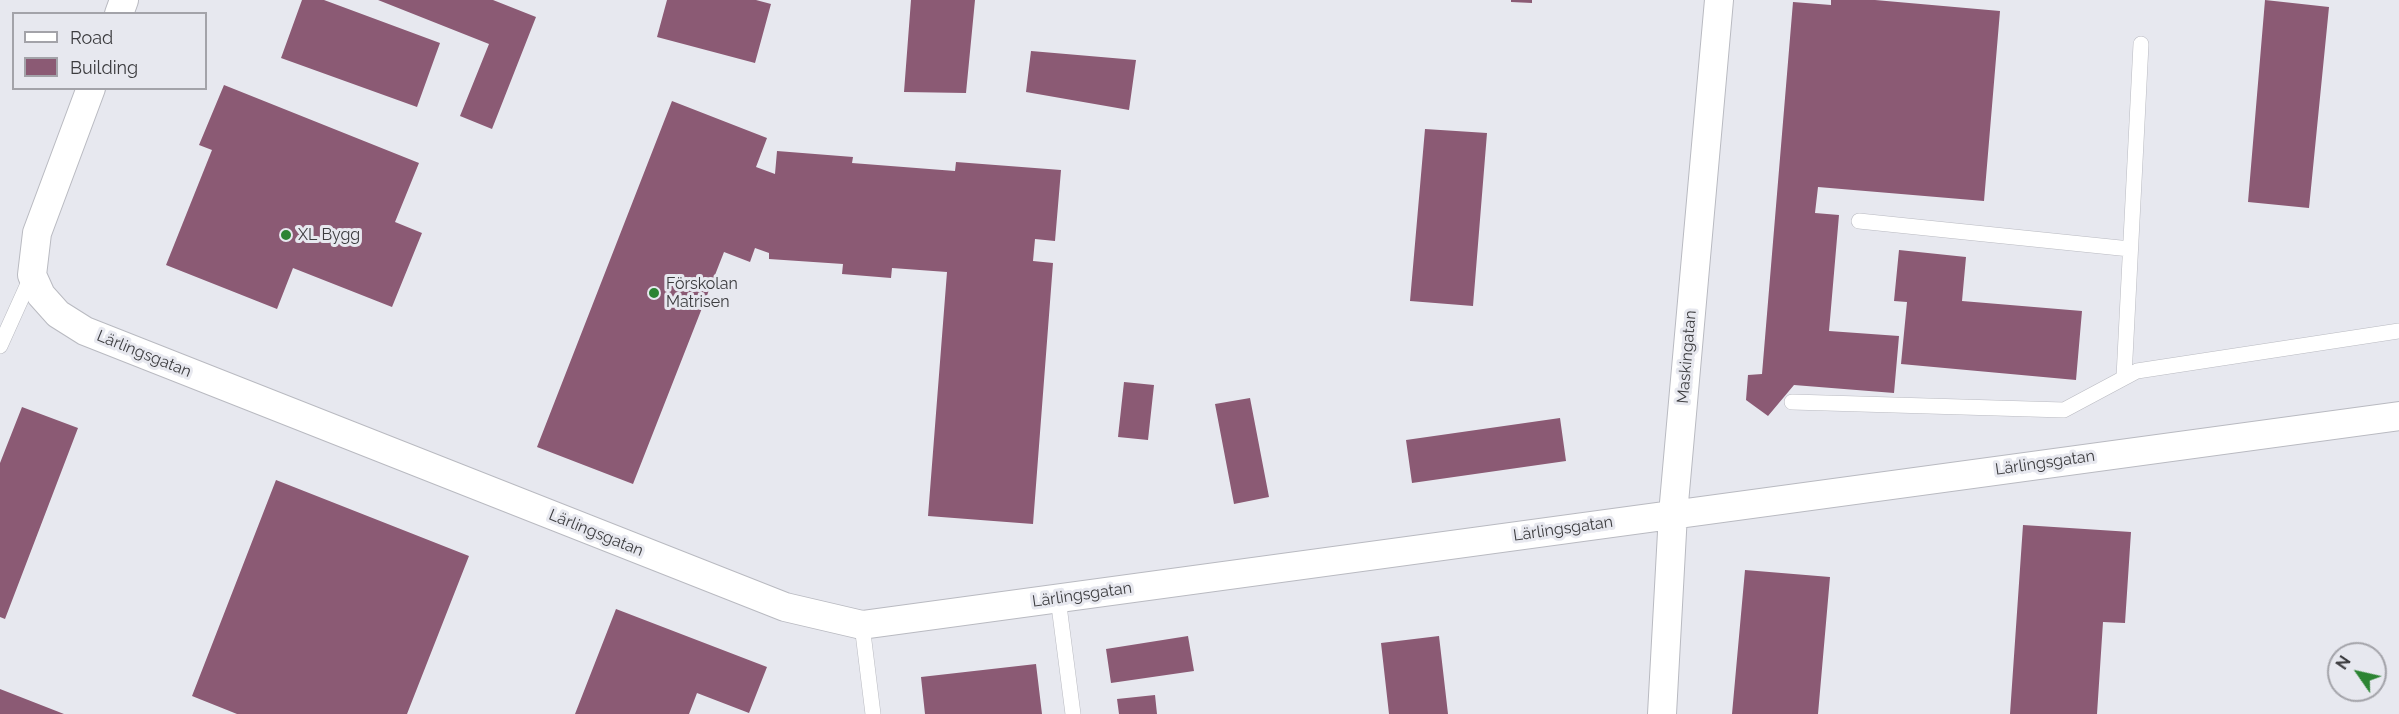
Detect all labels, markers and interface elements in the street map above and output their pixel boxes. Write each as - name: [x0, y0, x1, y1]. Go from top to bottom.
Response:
- legend: [12, 12, 207, 90]
- text: Road: [70, 27, 113, 48]
- text: Building: [70, 57, 138, 78]
- place label: XL Bygg: [298, 225, 360, 245]
- marker: XL Bygg: [279, 228, 293, 242]
- place label: Förskolan Matrisen: [666, 274, 738, 312]
- marker: Förskolan Matrisen: [647, 286, 661, 300]
- street label: Maskingatan: [1673, 310, 1701, 404]
- street label: Lärlingsgatan: [94, 326, 194, 382]
- street label: Lärlingsgatan: [1994, 447, 2096, 479]
- street label: Lärlingsgatan: [546, 505, 646, 561]
- street label: Lärlingsgatan: [1512, 513, 1614, 545]
- street label: Lärlingsgatan: [1031, 579, 1133, 611]
- north arrow: [2327, 642, 2387, 702]
- text: N: [2332, 652, 2355, 673]

